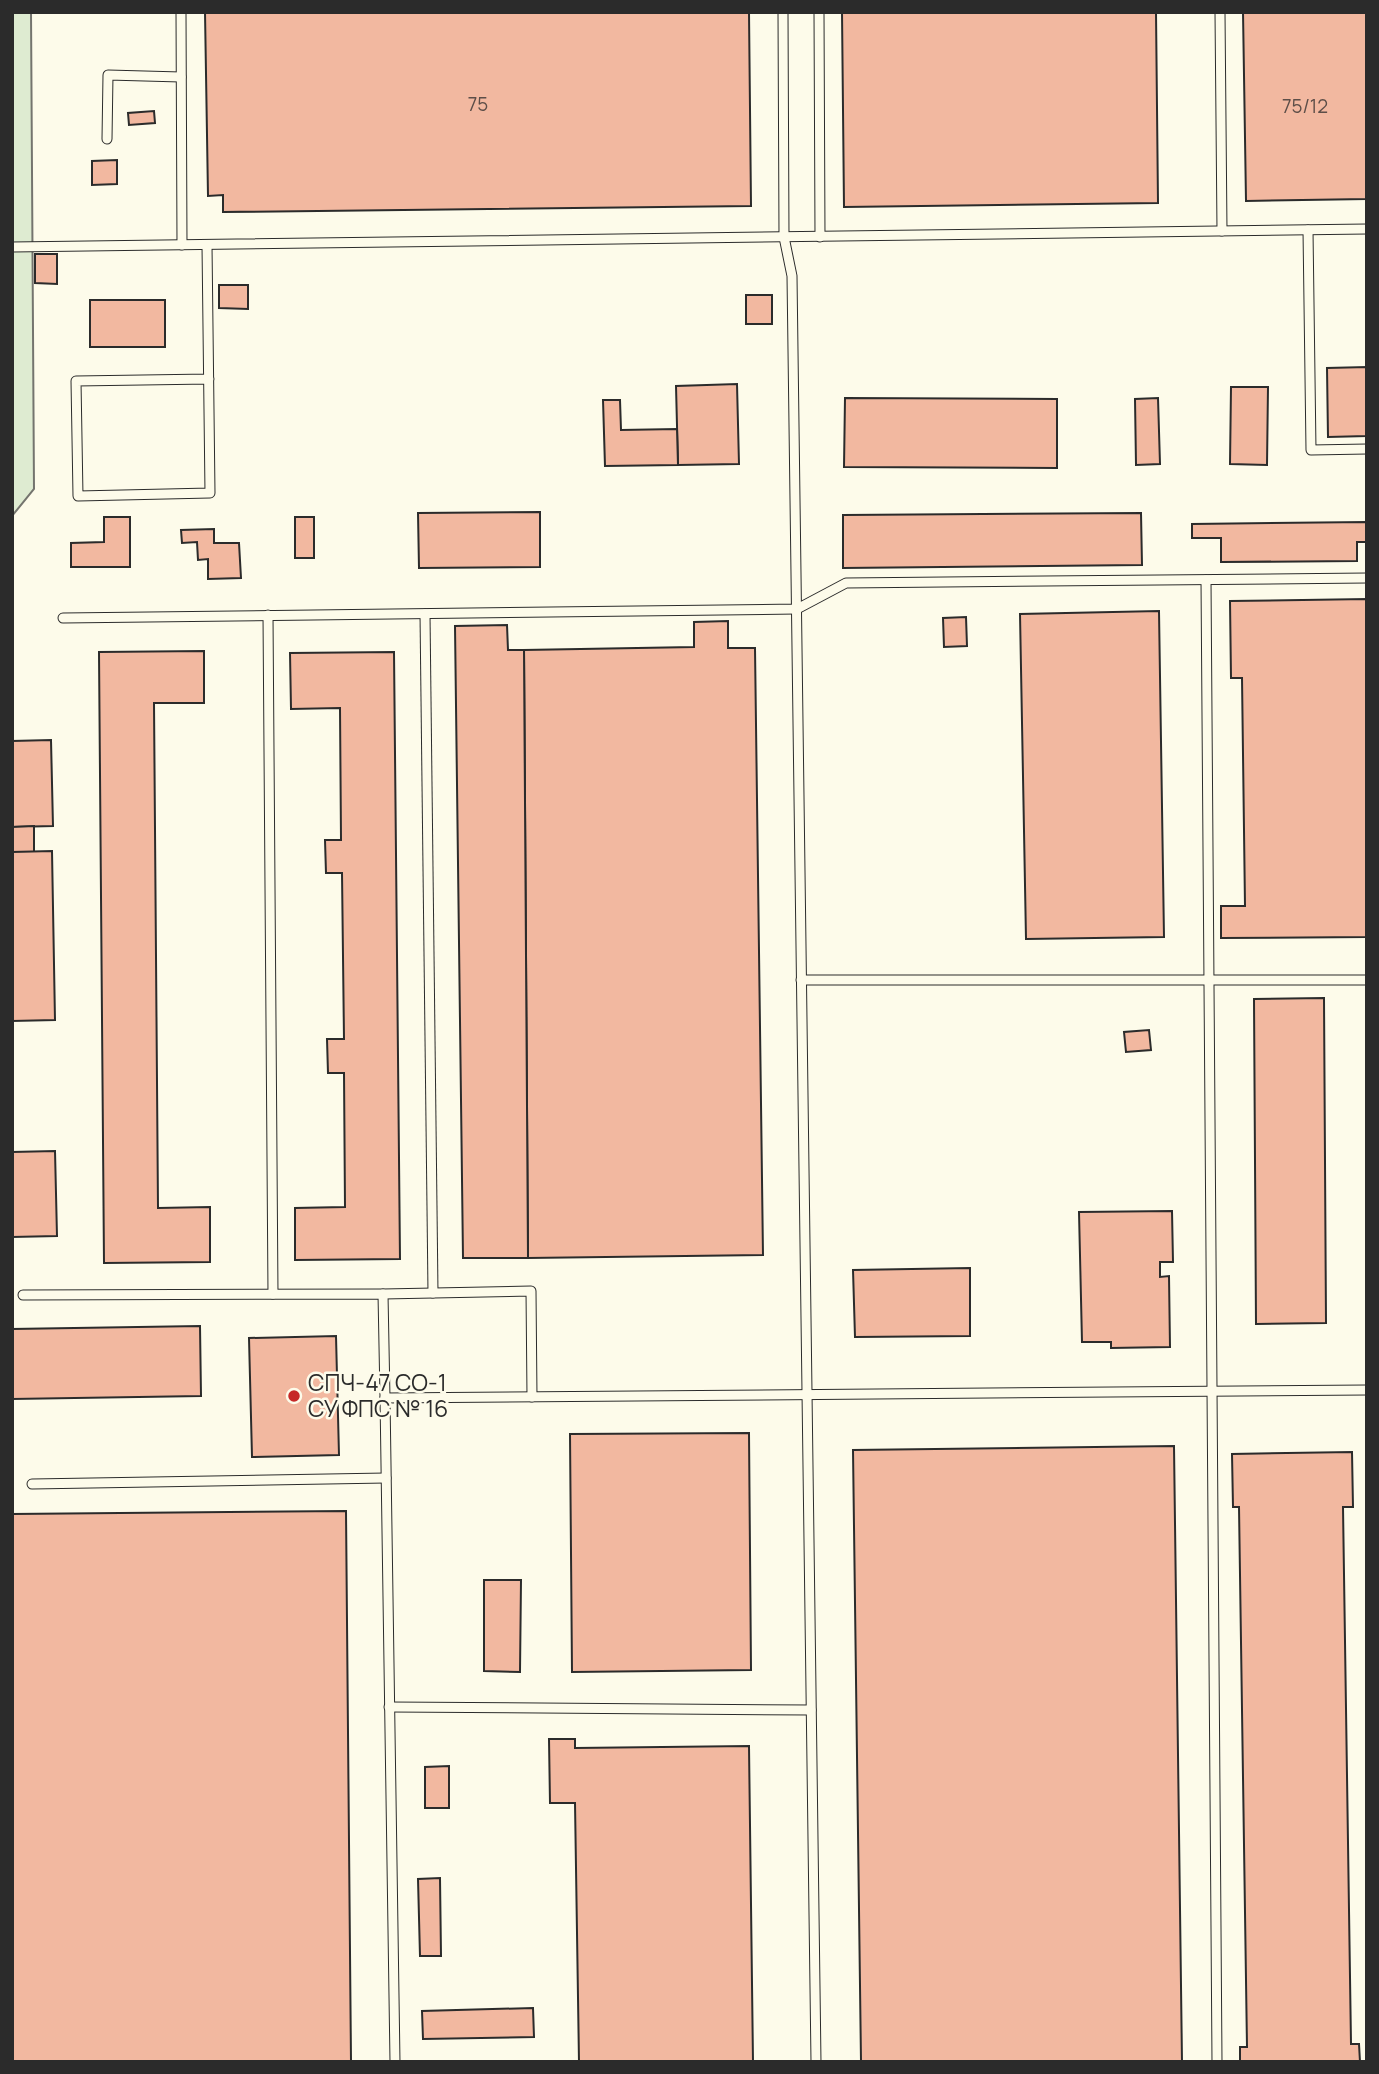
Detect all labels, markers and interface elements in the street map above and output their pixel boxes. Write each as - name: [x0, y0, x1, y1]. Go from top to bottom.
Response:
- house number: 75: [468, 91, 488, 117]
- house number: 75/12: [1282, 93, 1328, 119]
- place label: СПЧ-47 СО-1 СУ ФПС № 16: [308, 1366, 448, 1424]
- marker: СПЧ-47 СО-1 СУ ФПС № 16: [286, 1388, 302, 1404]

